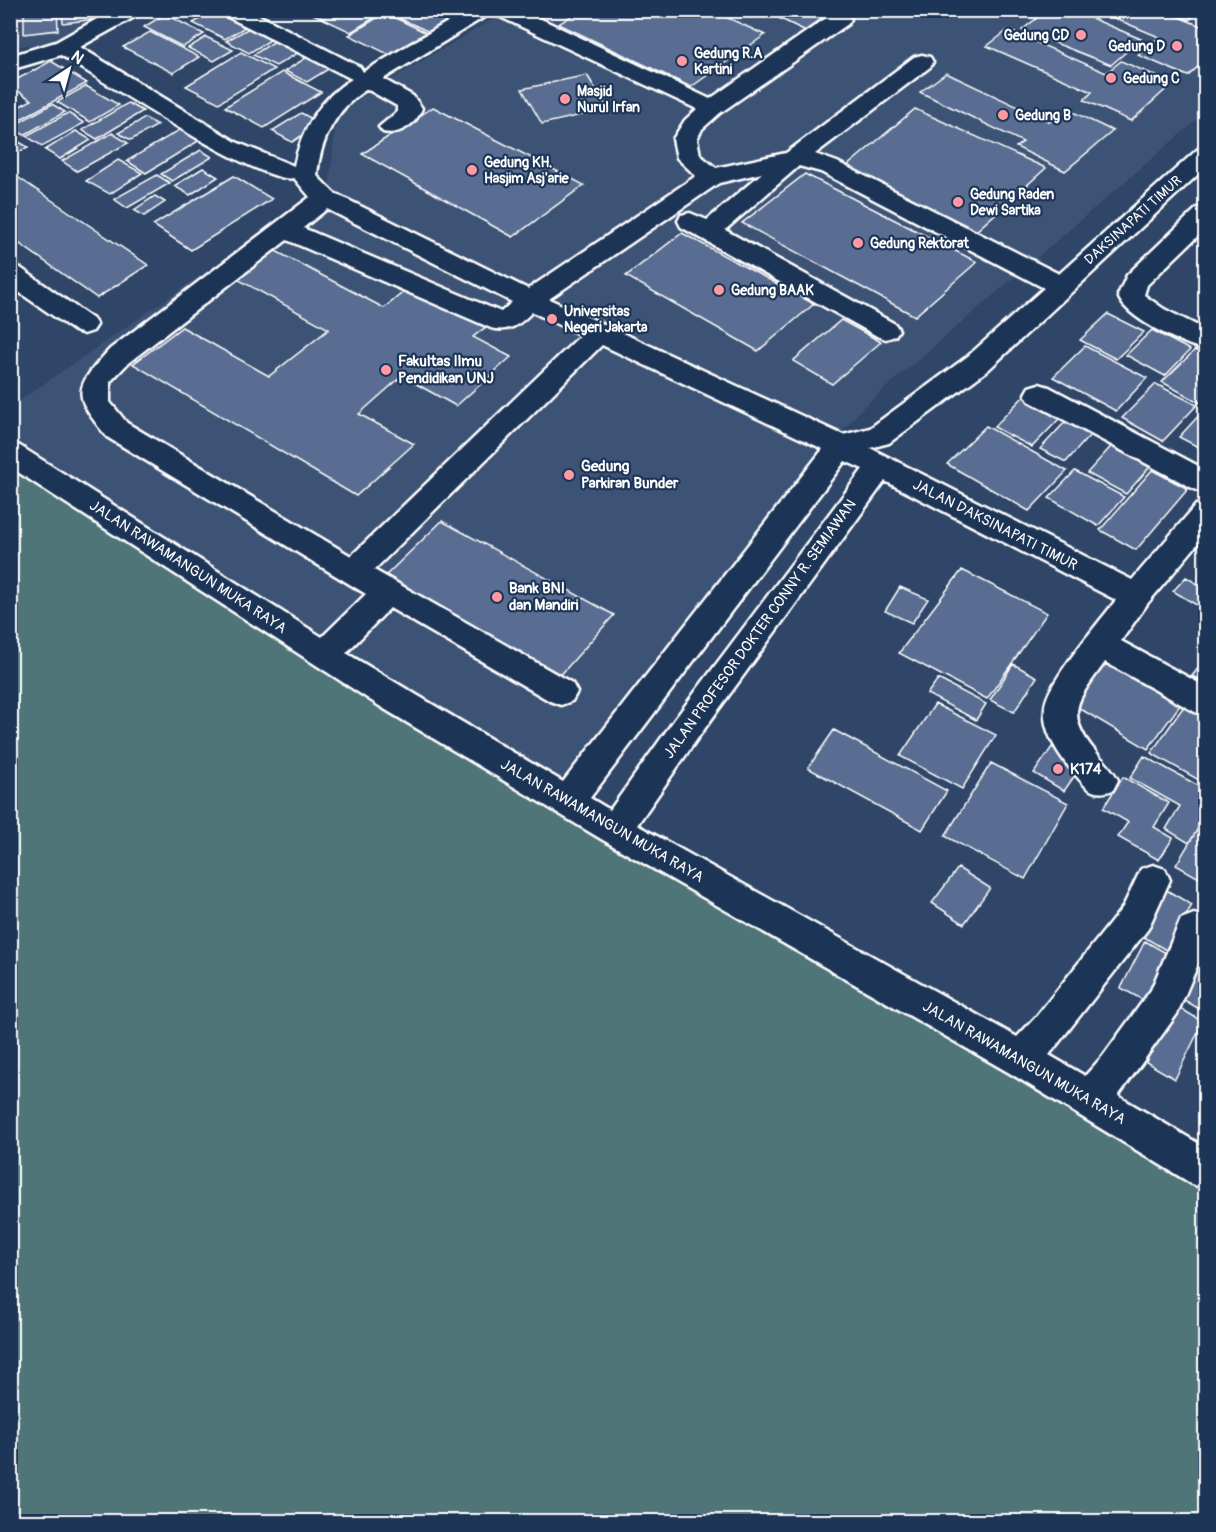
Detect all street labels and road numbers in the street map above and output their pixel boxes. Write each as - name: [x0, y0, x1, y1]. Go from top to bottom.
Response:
- street label: DAKSINAPATI TIMUR: [1081, 172, 1185, 268]
- street label: JALAN DAKSINAPATI TIMUR: [909, 475, 1081, 575]
- street label: JALAN RAWAMANGUN MUKA RAYA: [86, 496, 290, 638]
- street label: JALAN PROFESOR DOKTER CONNY R. SEMIAWAN: [659, 496, 861, 762]
- street label: JALAN RAWAMANGUN MUKA RAYA: [497, 755, 707, 887]
- street label: JALAN RAWAMANGUN MUKA RAYA: [919, 997, 1129, 1129]

